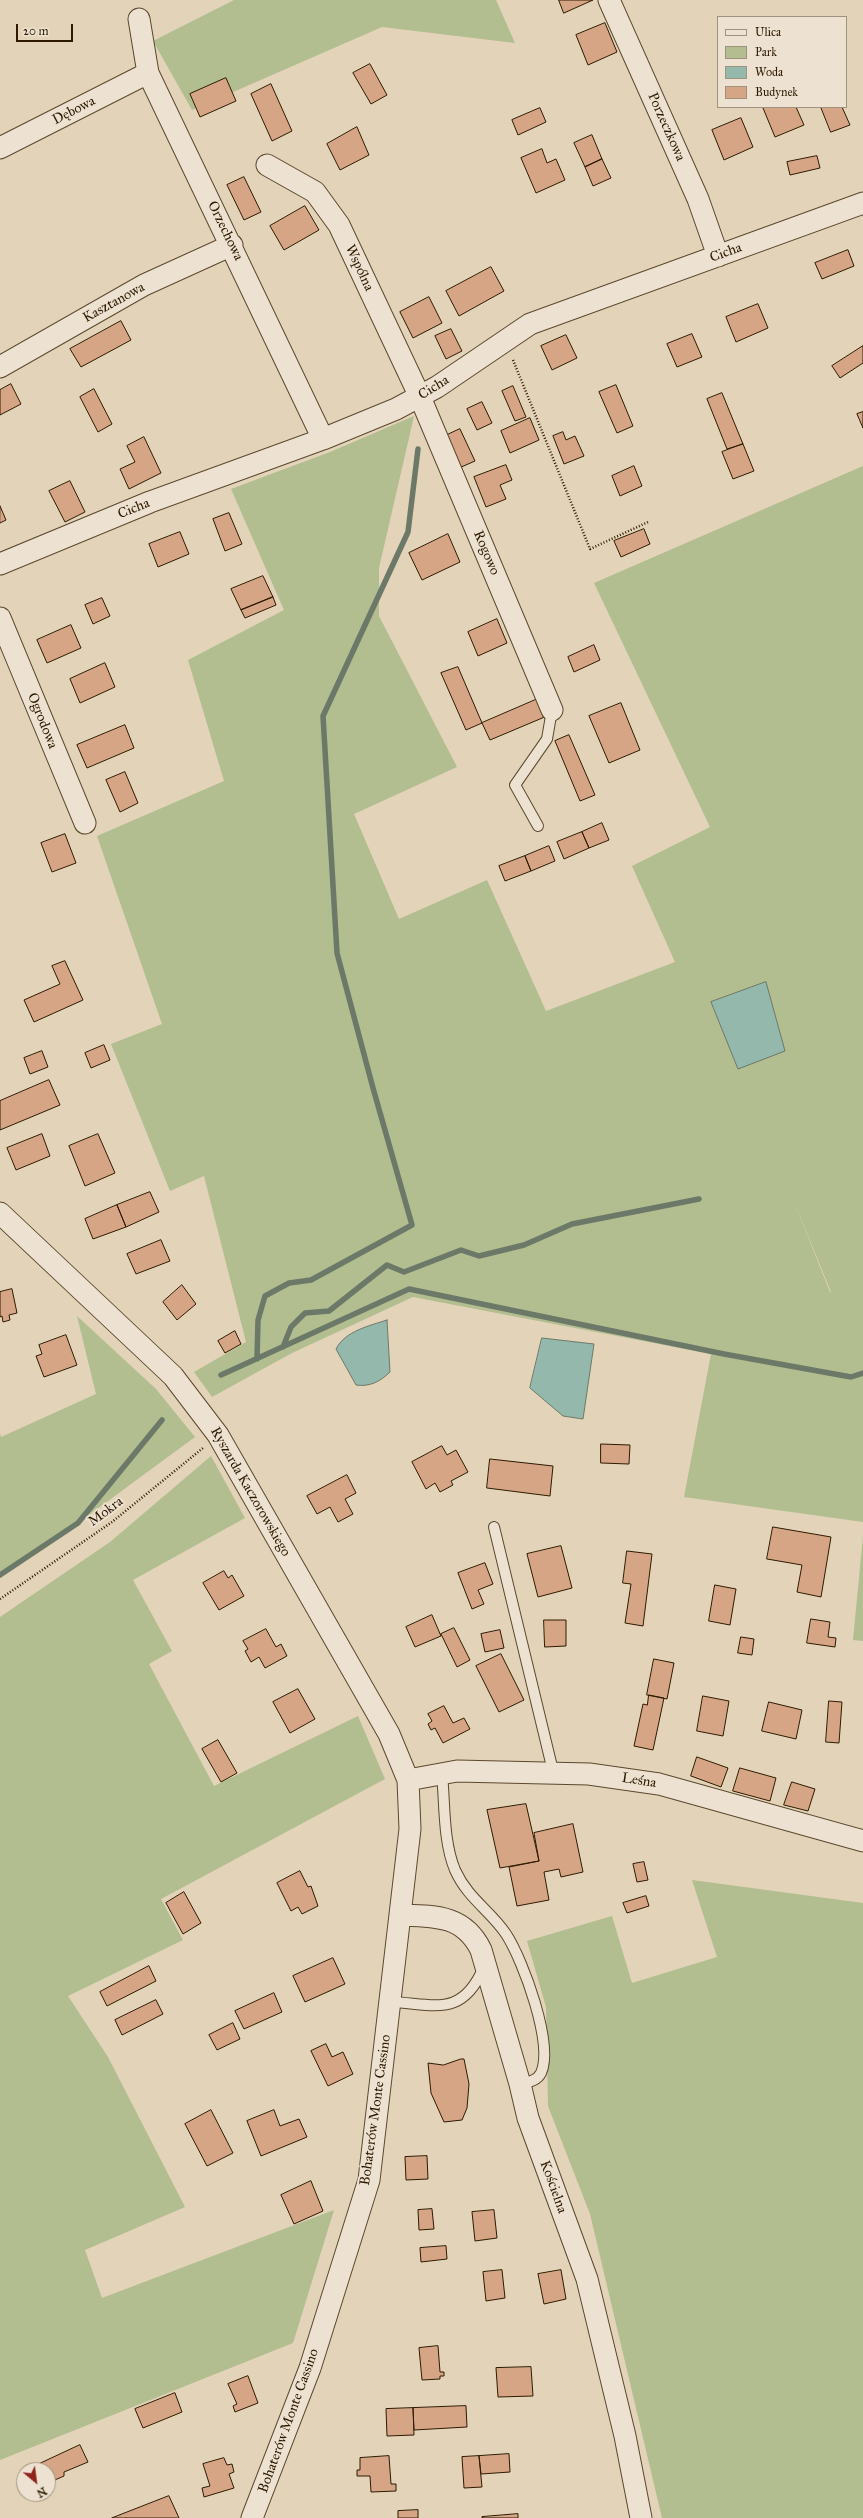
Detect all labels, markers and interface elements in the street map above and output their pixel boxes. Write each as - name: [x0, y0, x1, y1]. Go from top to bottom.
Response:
- scale bar: [18, 16, 75, 42]
- legend: [717, 16, 847, 108]
- text: 20 m: [23, 24, 49, 38]
- text: Ulica: [755, 25, 781, 39]
- text: Park: [755, 45, 777, 59]
- text: Woda: [755, 65, 783, 79]
- text: Budynek: [755, 85, 798, 99]
- street label: Porzeczkowa: [643, 90, 689, 164]
- street label: Dębowa: [50, 93, 98, 129]
- street label: Orzechowa: [203, 199, 247, 263]
- street label: Cicha: [708, 239, 744, 267]
- street label: Wspólna: [341, 242, 377, 294]
- street label: Kasztanowa: [80, 279, 148, 327]
- street label: Cicha: [416, 372, 452, 404]
- street label: Cicha: [116, 495, 152, 523]
- street label: Rogowo: [469, 528, 503, 578]
- street label: Ogrodowa: [23, 691, 61, 751]
- street label: Ryszarda Kaczorowskiego: [206, 1424, 294, 1560]
- street label: Mokra: [85, 1494, 127, 1530]
- street label: Leśna: [621, 1770, 657, 1792]
- street label: Bohaterów Monte Cassino: [357, 2033, 395, 2187]
- street label: Kościelna: [536, 2158, 570, 2216]
- street label: Bohaterów Monte Cassino: [255, 2347, 323, 2495]
- north arrow: [16, 2462, 56, 2502]
- text: N: [34, 2484, 49, 2500]

